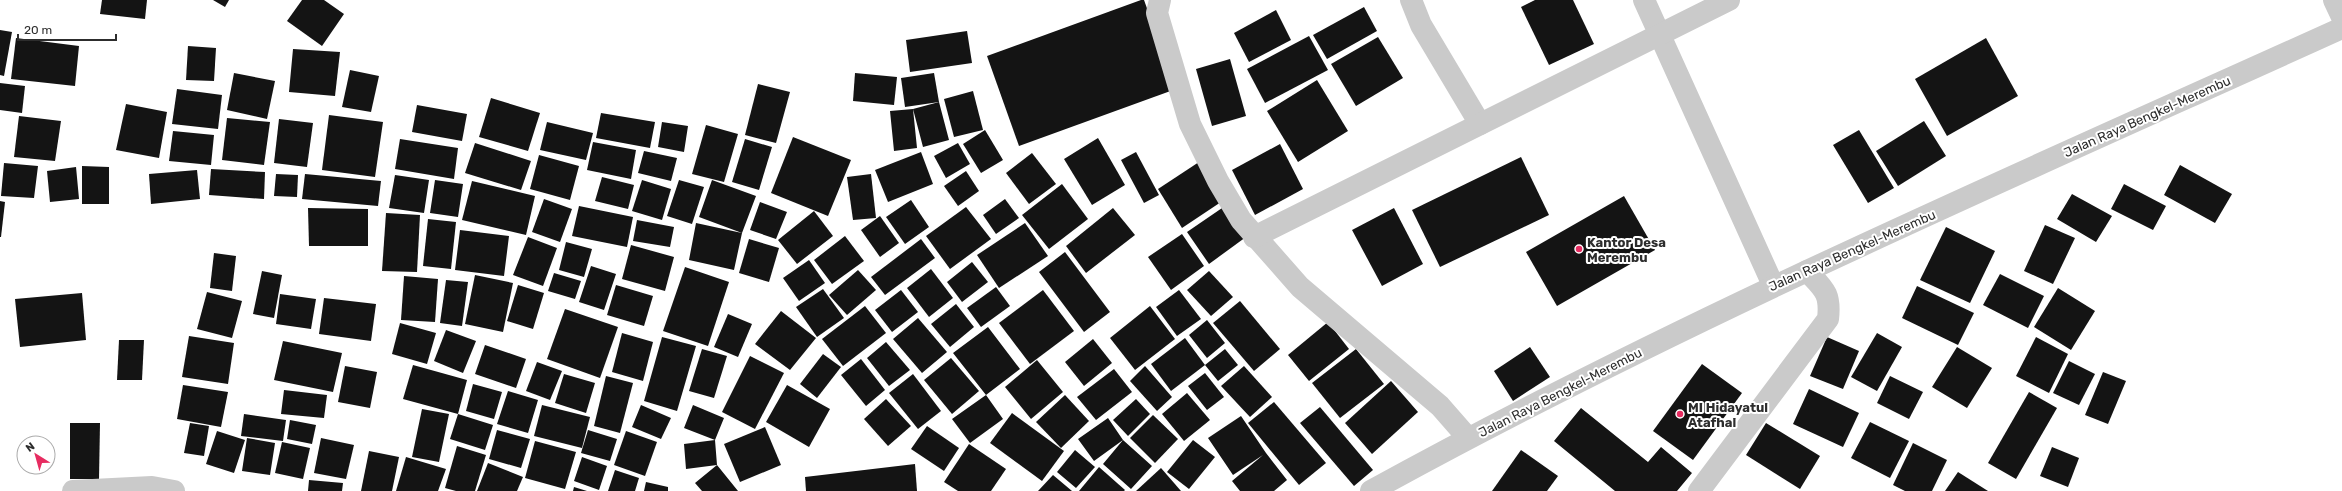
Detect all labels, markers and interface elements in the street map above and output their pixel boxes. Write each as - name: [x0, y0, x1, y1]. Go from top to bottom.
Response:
- scale bar: [18, 16, 116, 42]
- text: 20 m: [24, 23, 52, 37]
- street label: Jalan Raya Bengkel-Merembu: [2061, 73, 2233, 161]
- street label: Jalan Raya Bengkel-Merembu: [1766, 207, 1938, 295]
- place label: Kantor Desa Merembu: [1587, 235, 1666, 265]
- marker: Kantor Desa Merembu: [1574, 244, 1584, 254]
- street label: Jalan Raya Bengkel-Merembu: [1476, 345, 1645, 441]
- place label: MI Hidayatul Atafhal: [1688, 400, 1768, 430]
- marker: MI Hidayatul Atafhal: [1675, 409, 1685, 419]
- north arrow: [16, 435, 56, 475]
- text: N: [23, 440, 37, 455]

